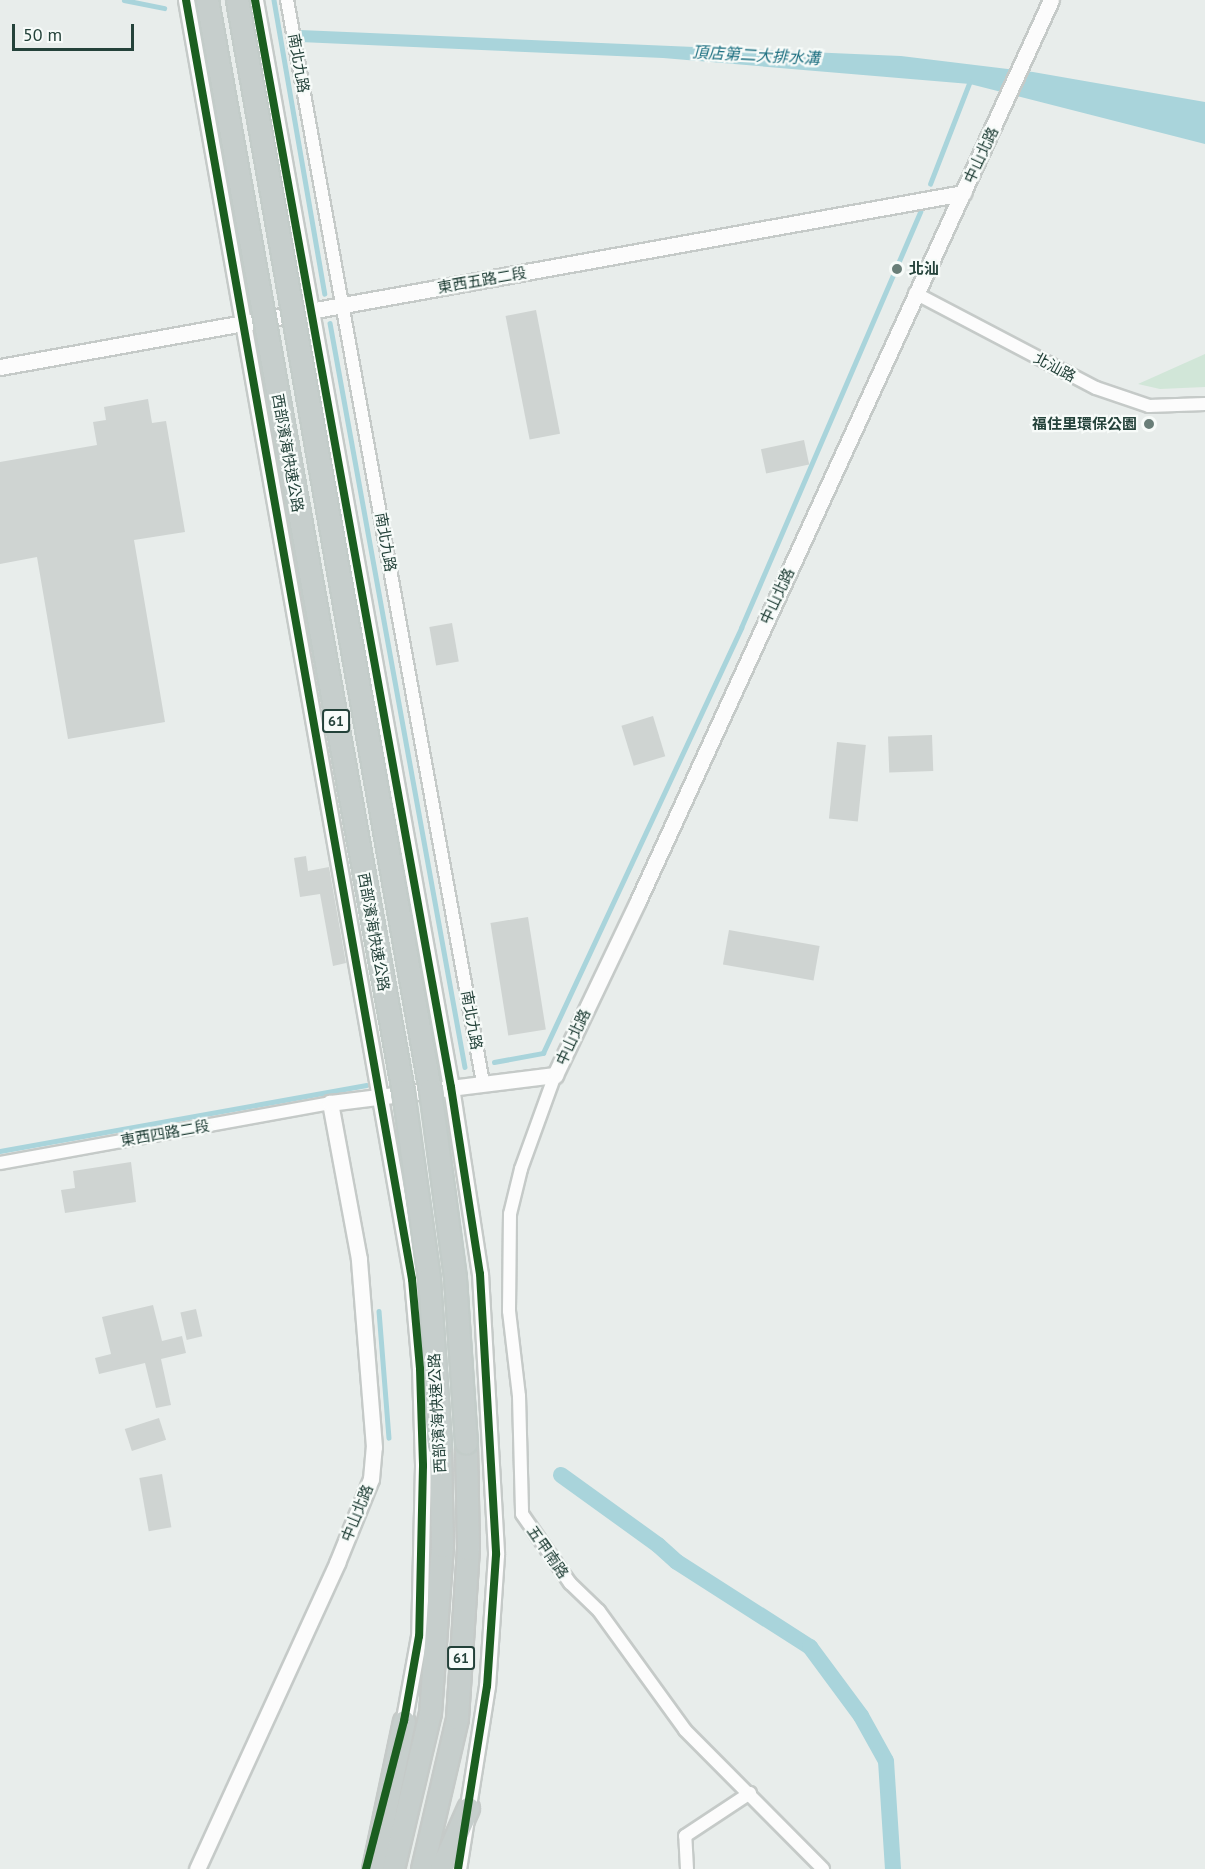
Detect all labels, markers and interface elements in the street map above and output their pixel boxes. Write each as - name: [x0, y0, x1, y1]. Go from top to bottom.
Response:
- scale bar: [15, 12, 136, 50]
- text: 50 m: [23, 23, 62, 46]
- street label: 南北九路: [285, 32, 313, 94]
- water label: 頂店第二大排水溝: [692, 42, 820, 68]
- street label: 中山北路: [960, 124, 1002, 186]
- place label: 北汕: [909, 260, 939, 278]
- marker: 北汕: [890, 262, 904, 276]
- street label: 東西五路二段: [436, 263, 528, 297]
- street label: 北汕路: [1031, 348, 1079, 386]
- street label: 西部濱海快速公路: [269, 392, 307, 514]
- place label: 福住里環保公園: [1032, 415, 1137, 433]
- marker: 福住里環保公園: [1142, 417, 1156, 431]
- street label: 南北九路: [372, 511, 400, 573]
- street label: 中山北路: [756, 565, 798, 627]
- road number: 61: [321, 710, 351, 732]
- street label: 西部濱海快速公路: [355, 871, 393, 993]
- street label: 南北九路: [458, 989, 486, 1051]
- street label: 中山北路: [552, 1006, 594, 1068]
- street label: 東西四路二段: [119, 1116, 211, 1150]
- street label: 西部濱海快速公路: [425, 1353, 449, 1473]
- street label: 中山北路: [337, 1482, 377, 1544]
- street label: 五甲南路: [523, 1522, 573, 1582]
- road number: 61: [446, 1647, 476, 1669]

